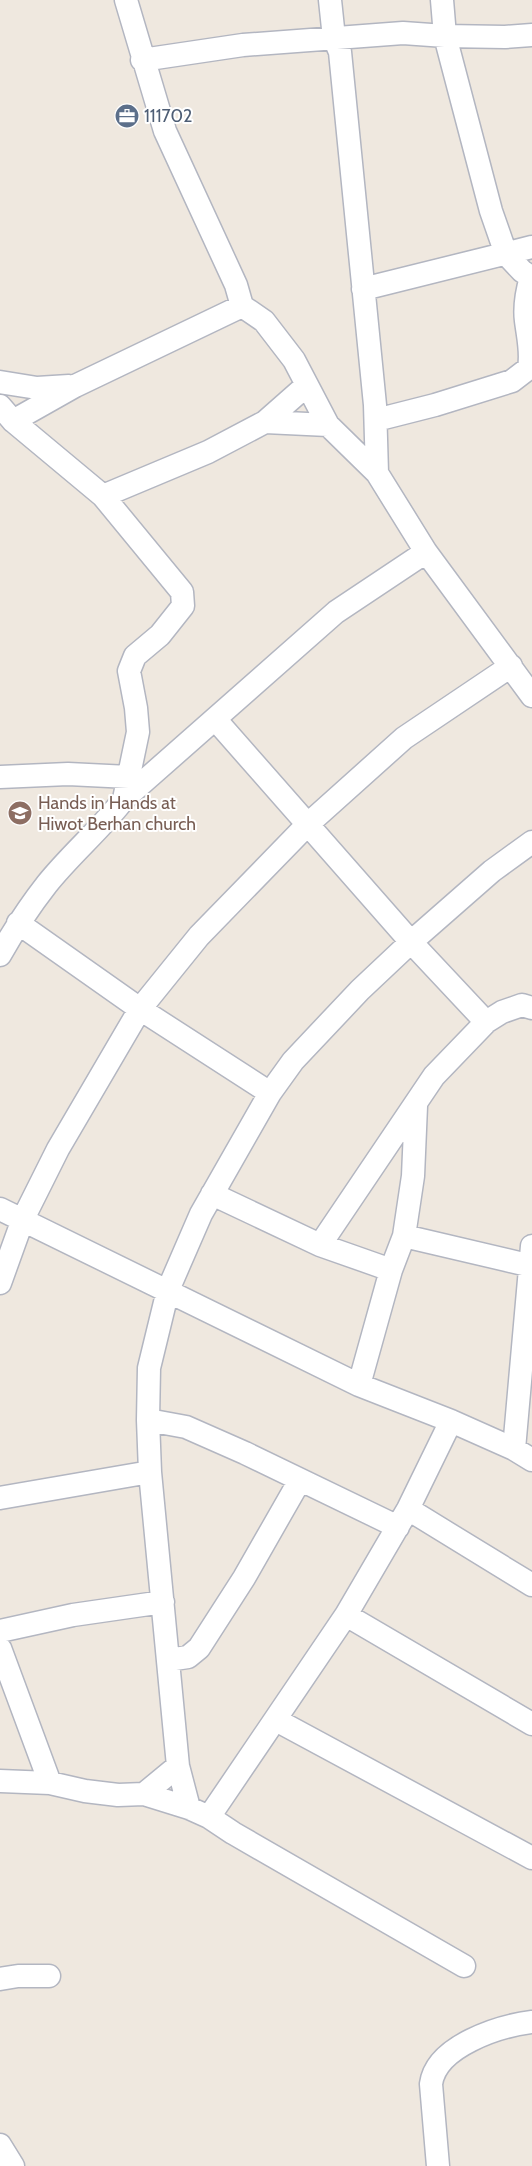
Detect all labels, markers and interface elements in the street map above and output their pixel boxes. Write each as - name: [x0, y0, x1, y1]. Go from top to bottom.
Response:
- office icon: 111702: [114, 103, 140, 129]
- place label: 111702: [144, 105, 193, 127]
- place label: Hands in Hands at Hiwot Berhan church: [38, 792, 196, 835]
- school or university icon: Hands in Hands at Hiwot Berhan church: [7, 800, 33, 826]

